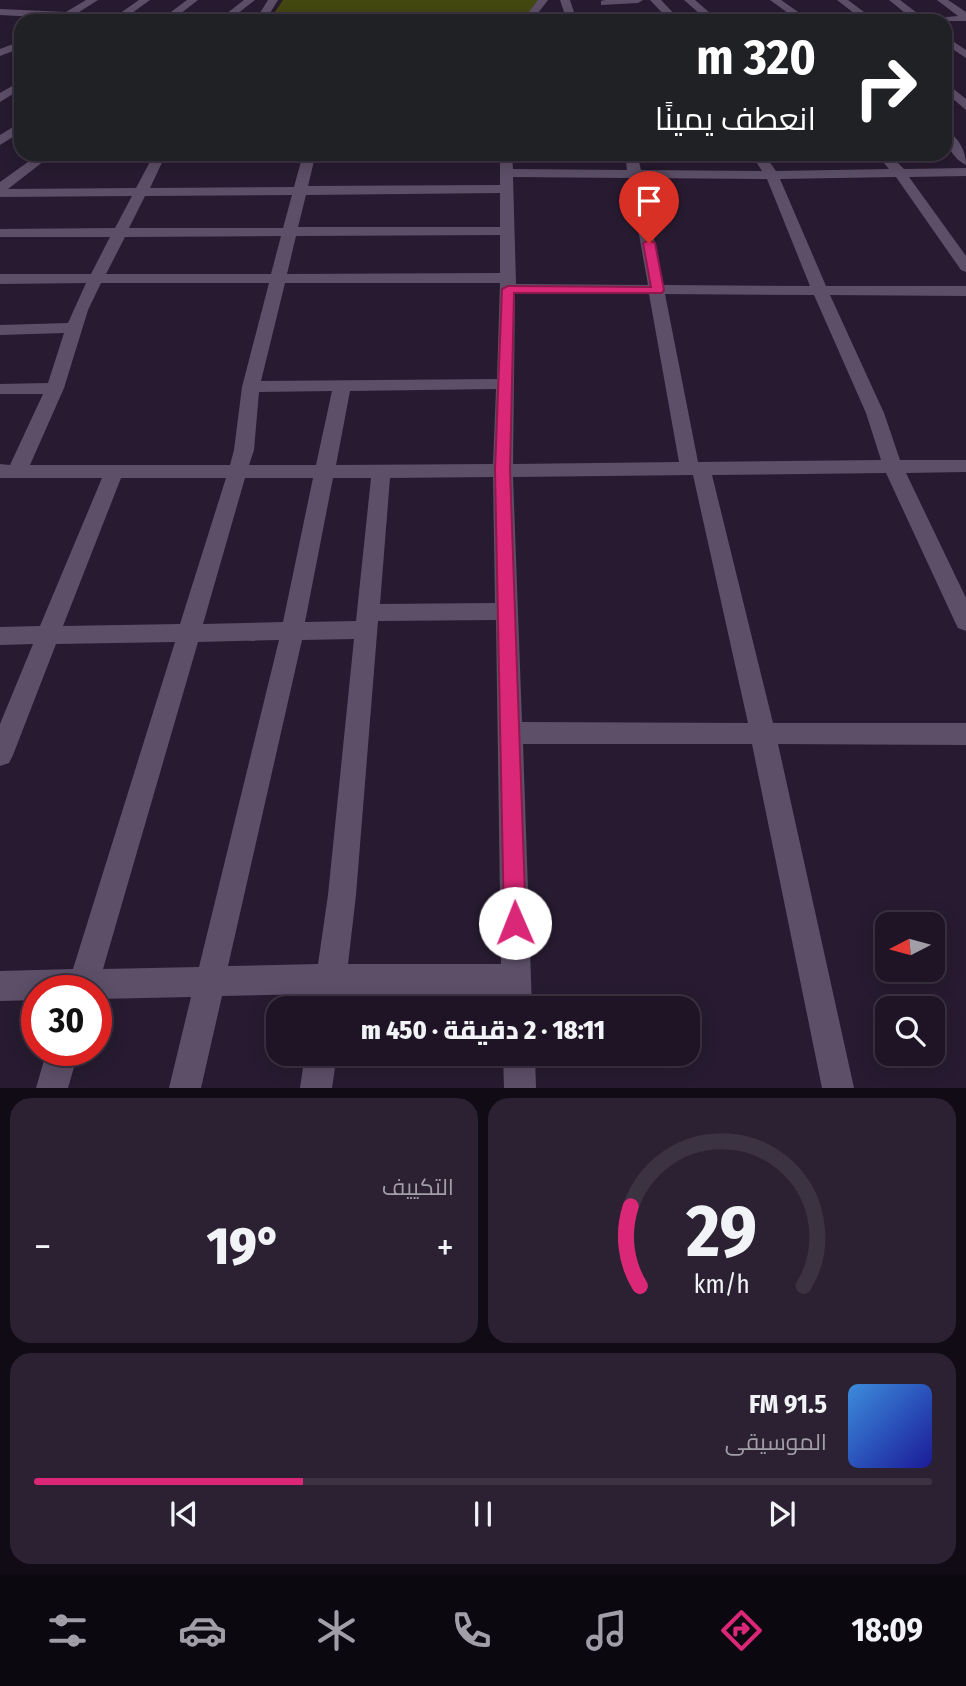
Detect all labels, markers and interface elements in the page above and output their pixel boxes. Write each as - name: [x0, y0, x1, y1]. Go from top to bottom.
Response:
- text: 320 m: [696, 28, 816, 87]
- icon: right: [840, 42, 931, 133]
- text: انعطف يمينًا: [655, 100, 816, 138]
- pin: [619, 171, 679, 243]
- icon: arrive: [630, 182, 668, 220]
- position arrow: [478, 886, 552, 960]
- north arrow: [875, 912, 945, 982]
- map controls: [875, 912, 945, 1066]
- speed limit sign: 30: [21, 975, 112, 1066]
- button: search: [875, 996, 945, 1066]
- text: 18:11 · 2 دقيقة · 450 m: [361, 1015, 605, 1046]
- text: التكييف: [382, 1173, 454, 1201]
- text: 29: [686, 1189, 757, 1276]
- text: 19°: [207, 1215, 281, 1278]
- text: −: [34, 1224, 51, 1270]
- text: +: [437, 1224, 454, 1270]
- text: km/h: [694, 1270, 750, 1300]
- text: 91.5 FM: [749, 1389, 827, 1420]
- text: الموسيقى: [725, 1428, 827, 1456]
- icon: previous: [165, 1495, 203, 1533]
- icon: pause: [464, 1495, 502, 1533]
- icon: next: [763, 1495, 801, 1533]
- icon: filters: [43, 1606, 92, 1655]
- icon: car: [178, 1606, 227, 1655]
- icon: climate: [312, 1606, 361, 1655]
- icon: phone: [447, 1606, 496, 1655]
- icon: music: [582, 1606, 631, 1655]
- icon: directions: [717, 1606, 766, 1655]
- text: 18:09: [852, 1611, 923, 1649]

